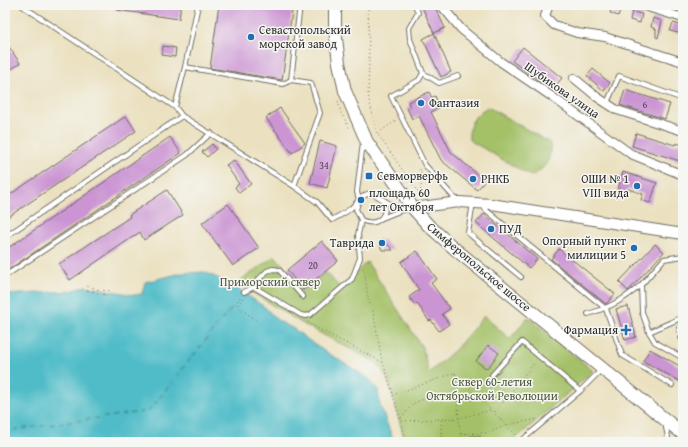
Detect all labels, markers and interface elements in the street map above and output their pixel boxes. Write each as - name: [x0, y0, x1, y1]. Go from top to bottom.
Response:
- place label: Севастопольский морской завод: [259, 21, 351, 52]
- marker: Севастопольский морской завод: [246, 32, 256, 42]
- street label: Шубикова улица: [521, 57, 604, 122]
- place label: Фантазия: [429, 94, 479, 111]
- house number: 6: [643, 97, 648, 112]
- marker: Фантазия: [416, 98, 426, 108]
- house number: 34: [319, 158, 329, 173]
- place label: Севморверфь: [377, 167, 448, 184]
- place label: РНКБ: [481, 170, 510, 187]
- place label: ОШИ № 1 VIII вида: [581, 170, 629, 201]
- marker: Севморверфь: [364, 171, 374, 181]
- marker: РНКБ: [468, 174, 478, 184]
- marker: ОШИ № 1 VIII вида: [632, 181, 642, 191]
- place label: площадь 60 лет Октября: [369, 184, 434, 215]
- marker: площадь 60 лет Октября: [356, 195, 366, 205]
- street label: Симферопольское шоссе: [424, 218, 535, 316]
- place label: ПУД: [499, 220, 522, 237]
- marker: ПУД: [486, 224, 496, 234]
- place label: Опорный пункт милиции 5: [542, 232, 626, 263]
- place label: Таврида: [330, 234, 374, 251]
- marker: Таврида: [377, 238, 387, 248]
- marker: Опорный пункт милиции 5: [629, 243, 639, 253]
- house number: 20: [308, 258, 318, 273]
- park label: Приморский сквер: [220, 273, 321, 290]
- place label: Фармация: [564, 321, 618, 338]
- marker: Фармация: [621, 325, 631, 335]
- park label: Сквер 60-летия Октябрьской Революции: [426, 373, 558, 404]

